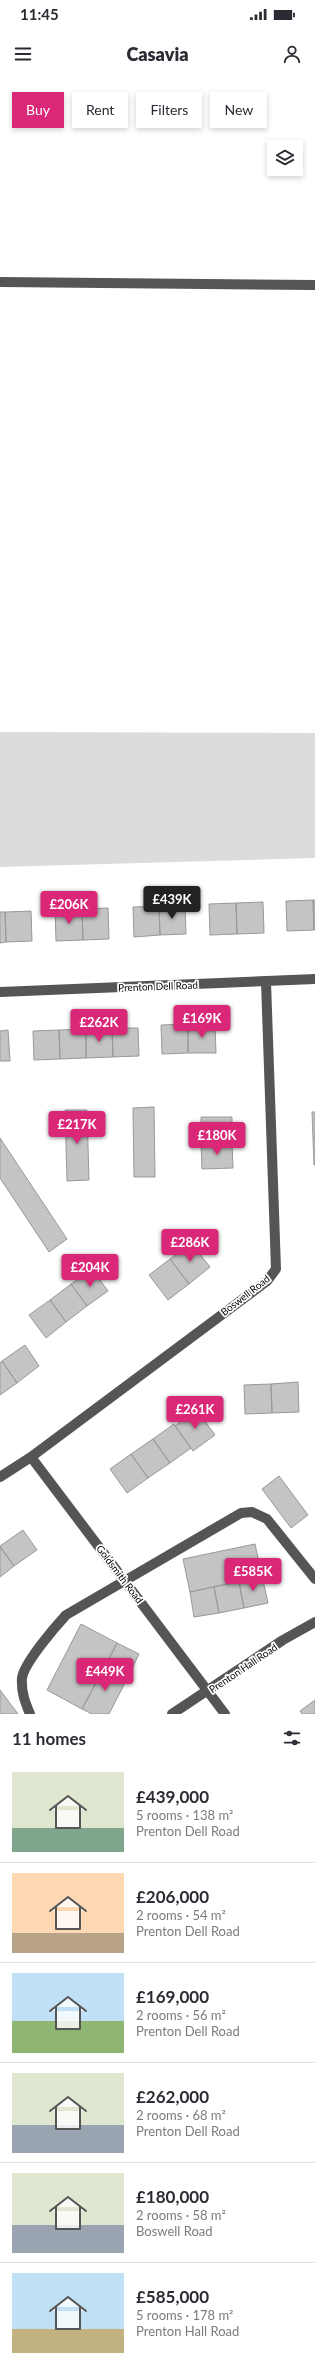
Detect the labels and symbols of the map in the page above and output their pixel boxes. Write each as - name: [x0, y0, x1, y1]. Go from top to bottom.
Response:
- pin: £439K: [144, 886, 200, 920]
- pin: £206K: [41, 891, 97, 925]
- street label: Prenton Dell Road: [118, 979, 198, 993]
- pin: £169K: [174, 1005, 230, 1039]
- pin: £262K: [71, 1009, 127, 1043]
- pin: £217K: [49, 1111, 105, 1145]
- pin: £180K: [189, 1122, 245, 1156]
- pin: £286K: [162, 1229, 218, 1263]
- pin: £204K: [62, 1254, 118, 1288]
- street label: Boswell Road: [218, 1272, 272, 1318]
- pin: £261K: [167, 1396, 223, 1430]
- street label: Goldsmith Road: [94, 1543, 146, 1605]
- pin: £585K: [225, 1558, 281, 1592]
- street label: Prenton Hall Road: [207, 1641, 279, 1695]
- pin: £449K: [77, 1658, 133, 1692]

